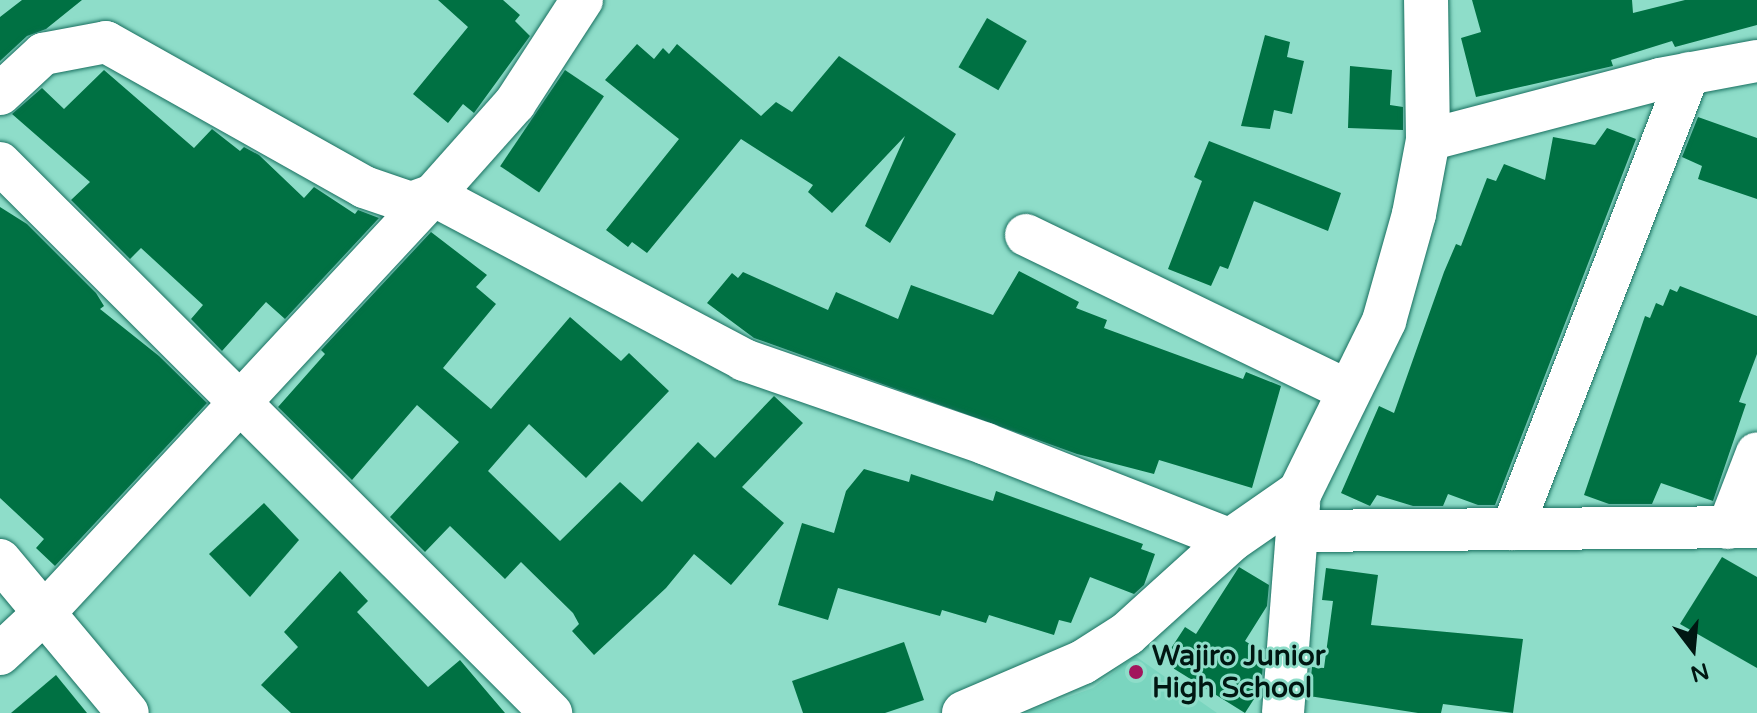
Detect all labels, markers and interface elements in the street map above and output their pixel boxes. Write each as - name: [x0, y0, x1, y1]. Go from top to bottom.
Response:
- north arrow: [1653, 609, 1733, 689]
- place label: Wajiro Junior High School: [1152, 639, 1325, 705]
- text: N: [1688, 657, 1712, 687]
- marker: Wajiro Junior High School: [1127, 663, 1145, 681]

